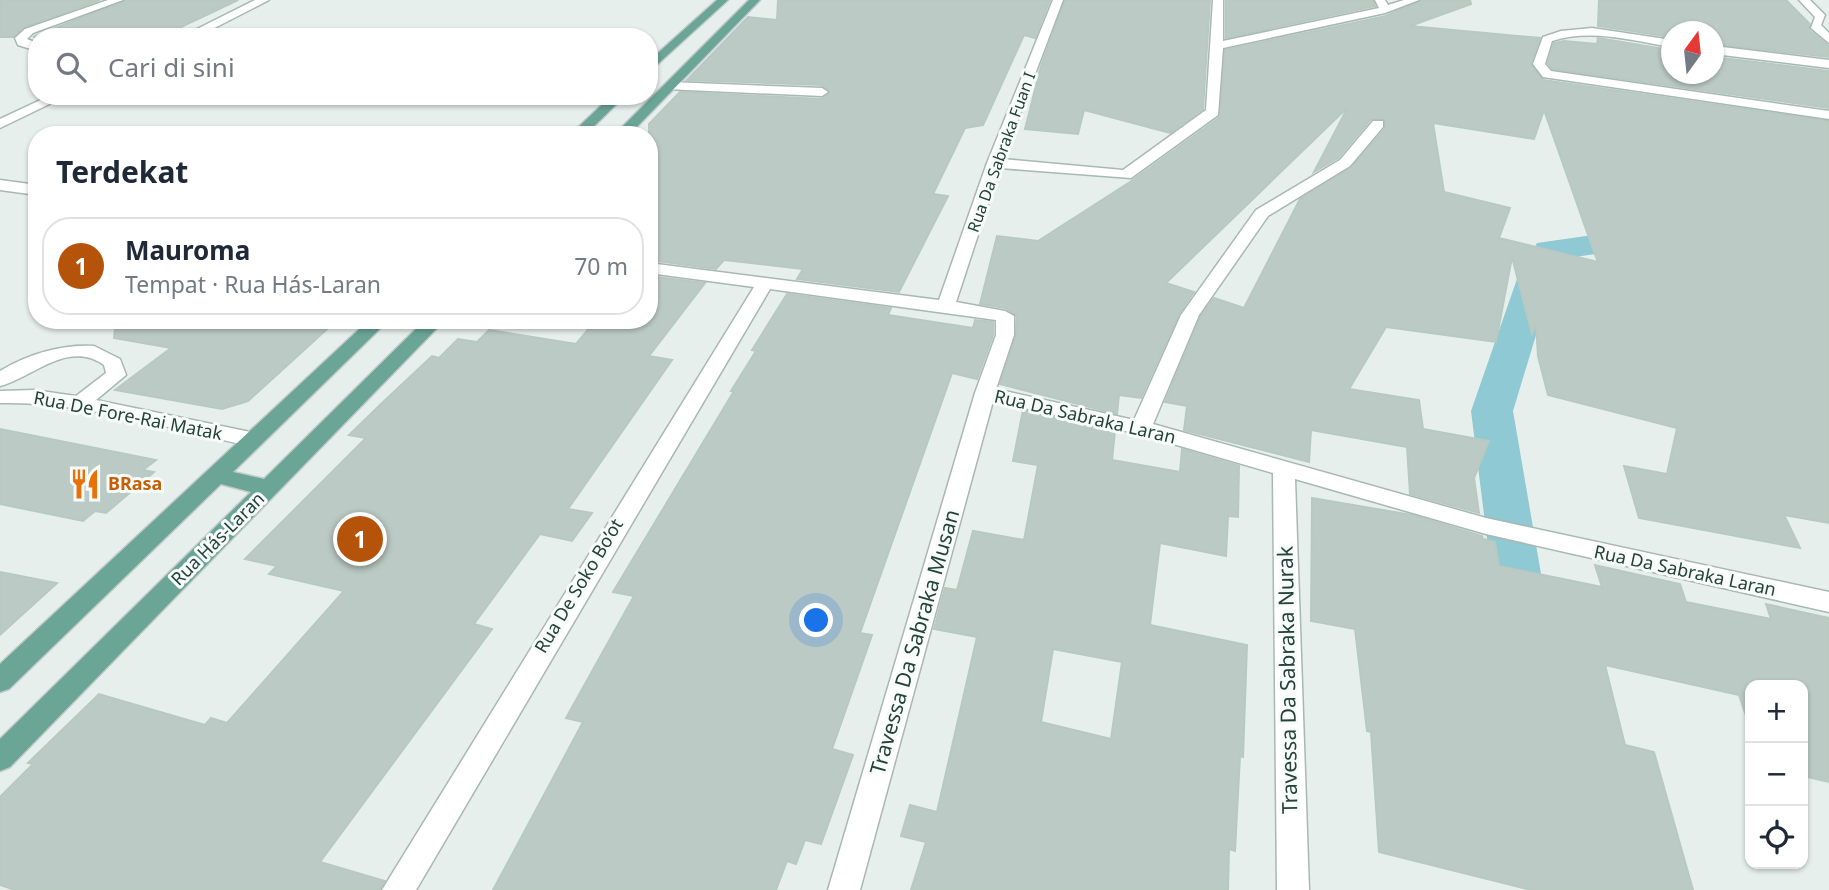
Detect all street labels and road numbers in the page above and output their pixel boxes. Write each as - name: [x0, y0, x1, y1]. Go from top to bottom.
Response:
- street label: Rua Da Sabraka Fuan I: [962, 69, 1040, 235]
- street label: Rua Da Sabraka Laran: [992, 383, 1178, 449]
- street label: Rua De Fore-Rai Matak: [32, 385, 225, 445]
- street label: Rua Hás-Laran: [165, 486, 269, 590]
- street label: Travessa Da Sabraka Musan: [863, 506, 965, 778]
- street label: Rua De Soko Bo’ot: [528, 513, 628, 657]
- street label: Rua Da Sabraka Laran: [1592, 539, 1778, 601]
- street label: Travessa Da Sabraka Nurak: [1271, 545, 1303, 814]

